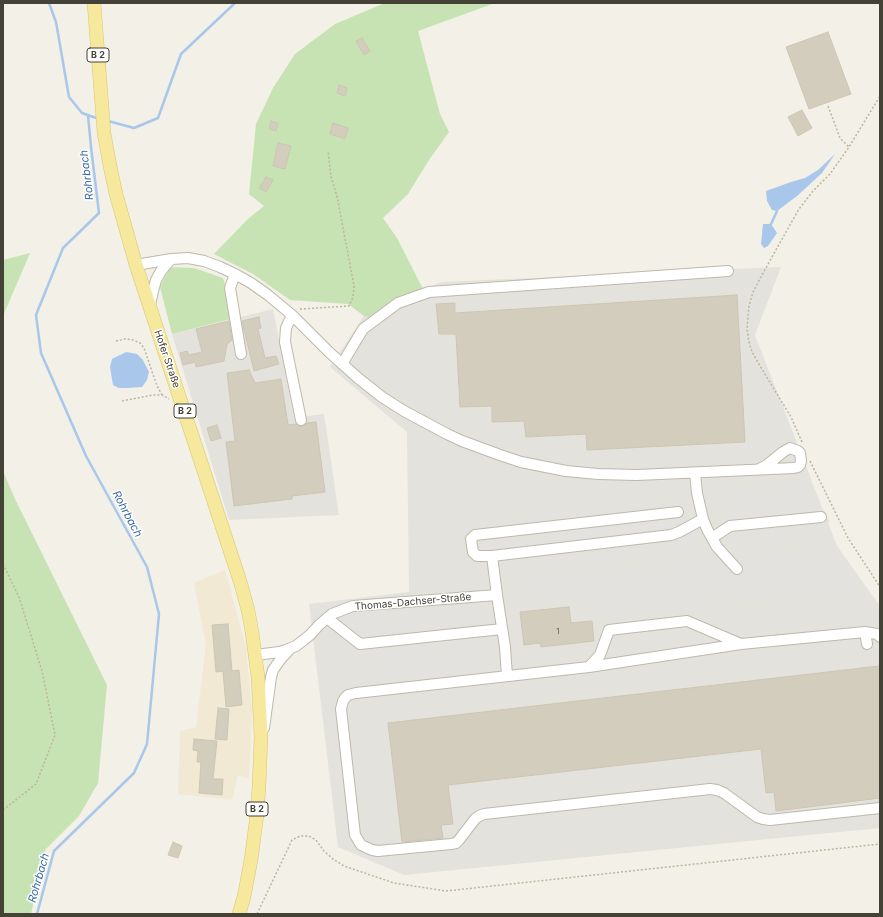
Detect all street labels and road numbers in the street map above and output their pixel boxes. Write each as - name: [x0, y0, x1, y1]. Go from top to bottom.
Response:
- road number: B 2: [87, 48, 109, 62]
- street label: Hofer Straße: [152, 329, 182, 389]
- road number: B 2: [174, 404, 196, 418]
- street label: Thomas-Dachser-Straße: [354, 591, 472, 613]
- road number: B 2: [246, 802, 268, 816]

